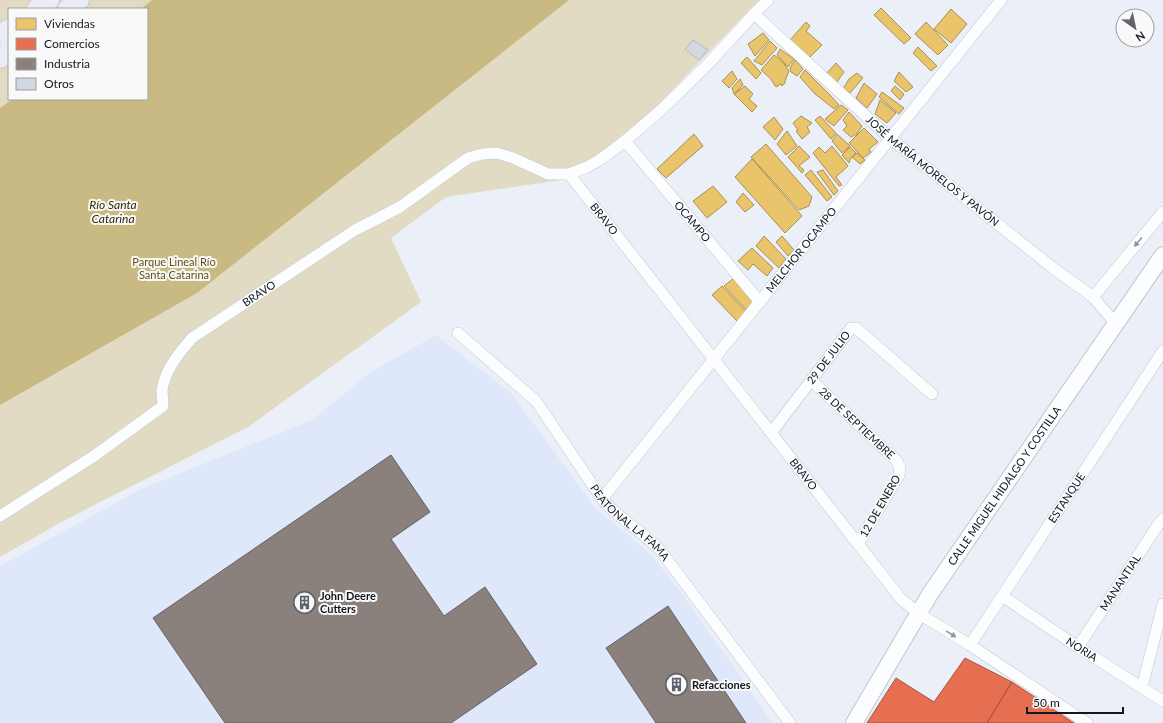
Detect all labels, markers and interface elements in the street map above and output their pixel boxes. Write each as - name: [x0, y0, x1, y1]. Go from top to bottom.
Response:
- legend: [8, 8, 148, 100]
- north arrow: [1115, 8, 1155, 48]
- text: Viviendas: [44, 16, 95, 31]
- text: N: [1134, 29, 1148, 45]
- text: Comercios: [44, 36, 100, 51]
- text: Industria: [44, 56, 90, 71]
- text: Otros: [44, 76, 74, 91]
- street label: JOSÉ MARÍA MORELOS Y PAVÓN: [864, 113, 1002, 229]
- water label: Río Santa Catarina: [89, 197, 137, 226]
- street label: OCAMPO: [672, 198, 714, 244]
- street label: BRAVO: [588, 200, 621, 237]
- street label: MELCHOR OCAMPO: [763, 204, 839, 295]
- one-way arrow: [1134, 237, 1143, 248]
- park label: Parque Lineal Río Santa Catarina: [132, 255, 216, 281]
- street label: BRAVO: [240, 277, 278, 309]
- street label: 29 DE JULIO: [804, 328, 853, 386]
- street label: 28 DE SEPTIEMBRE: [817, 384, 898, 461]
- street label: CALLE MIGUEL HIDALGO Y COSTILLA: [945, 403, 1064, 568]
- street label: BRAVO: [787, 455, 821, 493]
- street label: ESTANQUE: [1045, 470, 1087, 525]
- street label: 12 DE ENERO: [856, 472, 903, 539]
- street label: PEATONAL LA FAMA: [588, 482, 673, 563]
- street label: MANANTIAL: [1097, 551, 1143, 613]
- building icon: John Deere Cutters: [292, 589, 318, 615]
- place label: John Deere Cutters: [320, 589, 376, 615]
- one-way arrow: [945, 630, 957, 637]
- street label: NORIA: [1064, 634, 1101, 664]
- building icon: Refacciones: [663, 672, 689, 698]
- place label: Refacciones: [692, 678, 751, 691]
- scale bar: [1027, 689, 1123, 715]
- text: 50 m: [1033, 695, 1060, 710]

